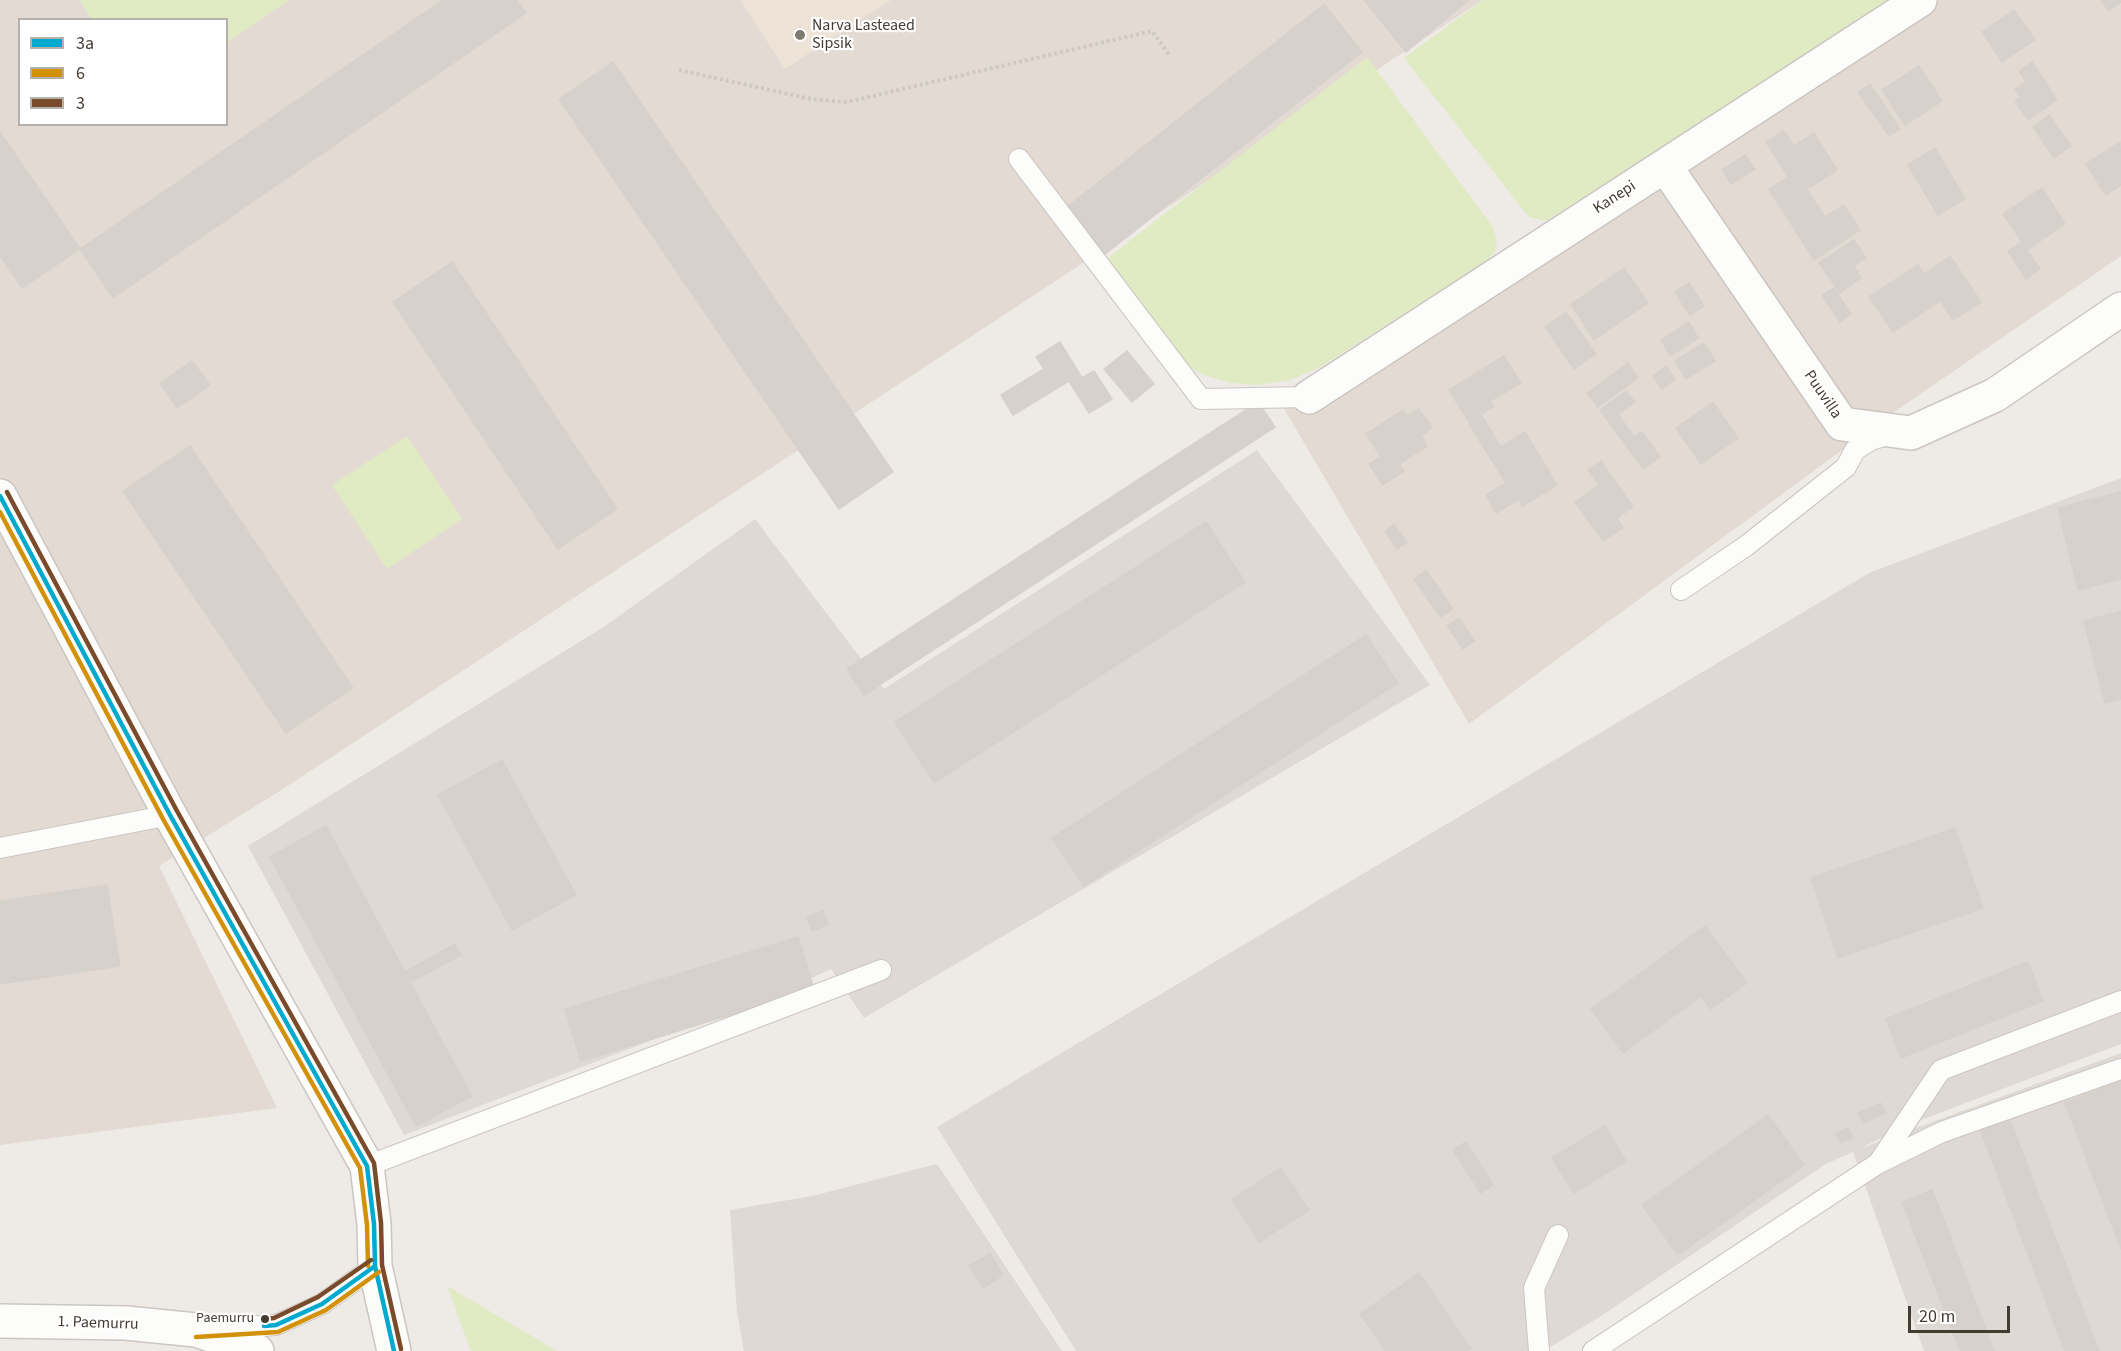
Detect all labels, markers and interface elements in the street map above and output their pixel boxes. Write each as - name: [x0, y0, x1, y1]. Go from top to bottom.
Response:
- place label: Narva Lasteaed Sipsik: [812, 16, 915, 54]
- legend: [18, 18, 228, 126]
- marker: Narva Lasteaed Sipsik: [793, 28, 807, 42]
- text: 3a: [76, 31, 94, 56]
- text: 6: [76, 61, 85, 86]
- text: 3: [76, 91, 85, 116]
- street label: Kanepi: [1590, 177, 1640, 219]
- street label: Puuvilla: [1799, 367, 1845, 423]
- scale bar: [1911, 1294, 2013, 1332]
- text: 20 m: [1919, 1304, 1955, 1329]
- place label: Paemurru: [196, 1311, 254, 1327]
- street label: 1. Paemurru: [57, 1313, 139, 1335]
- marker: Paemurru: [259, 1313, 271, 1325]

